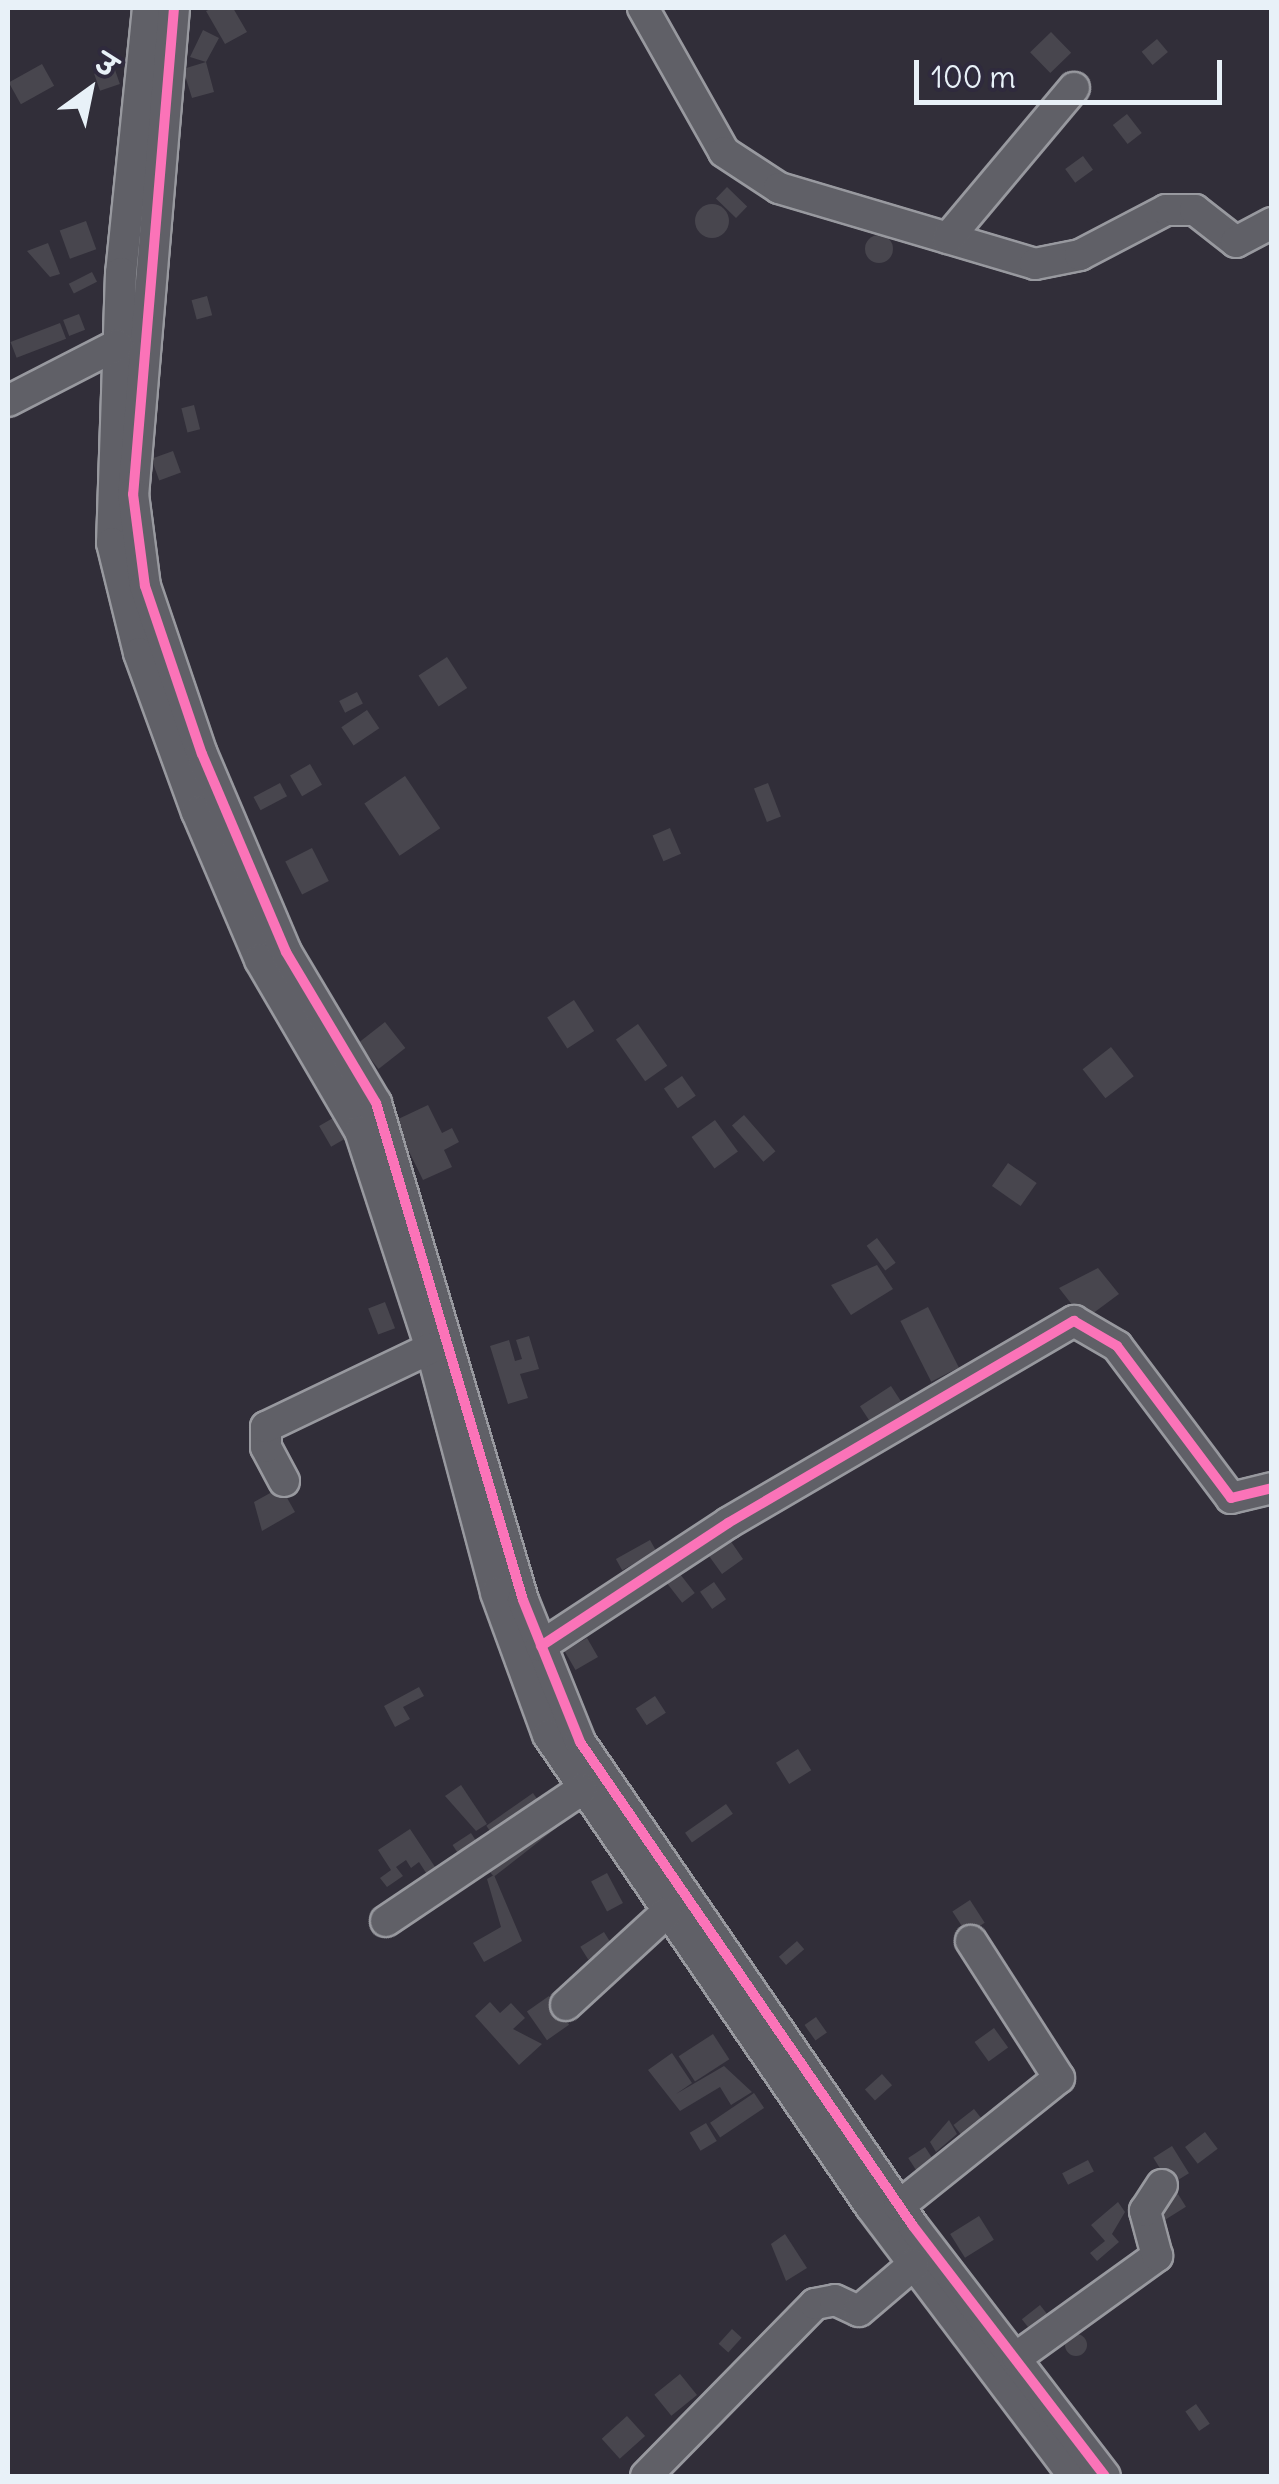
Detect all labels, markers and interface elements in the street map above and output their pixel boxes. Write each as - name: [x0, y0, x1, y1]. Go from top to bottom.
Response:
- north arrow: [40, 40, 140, 140]
- scale bar: [919, 40, 1226, 102]
- text: उ: [89, 45, 124, 85]
- text: 100 m: [931, 58, 1016, 96]

